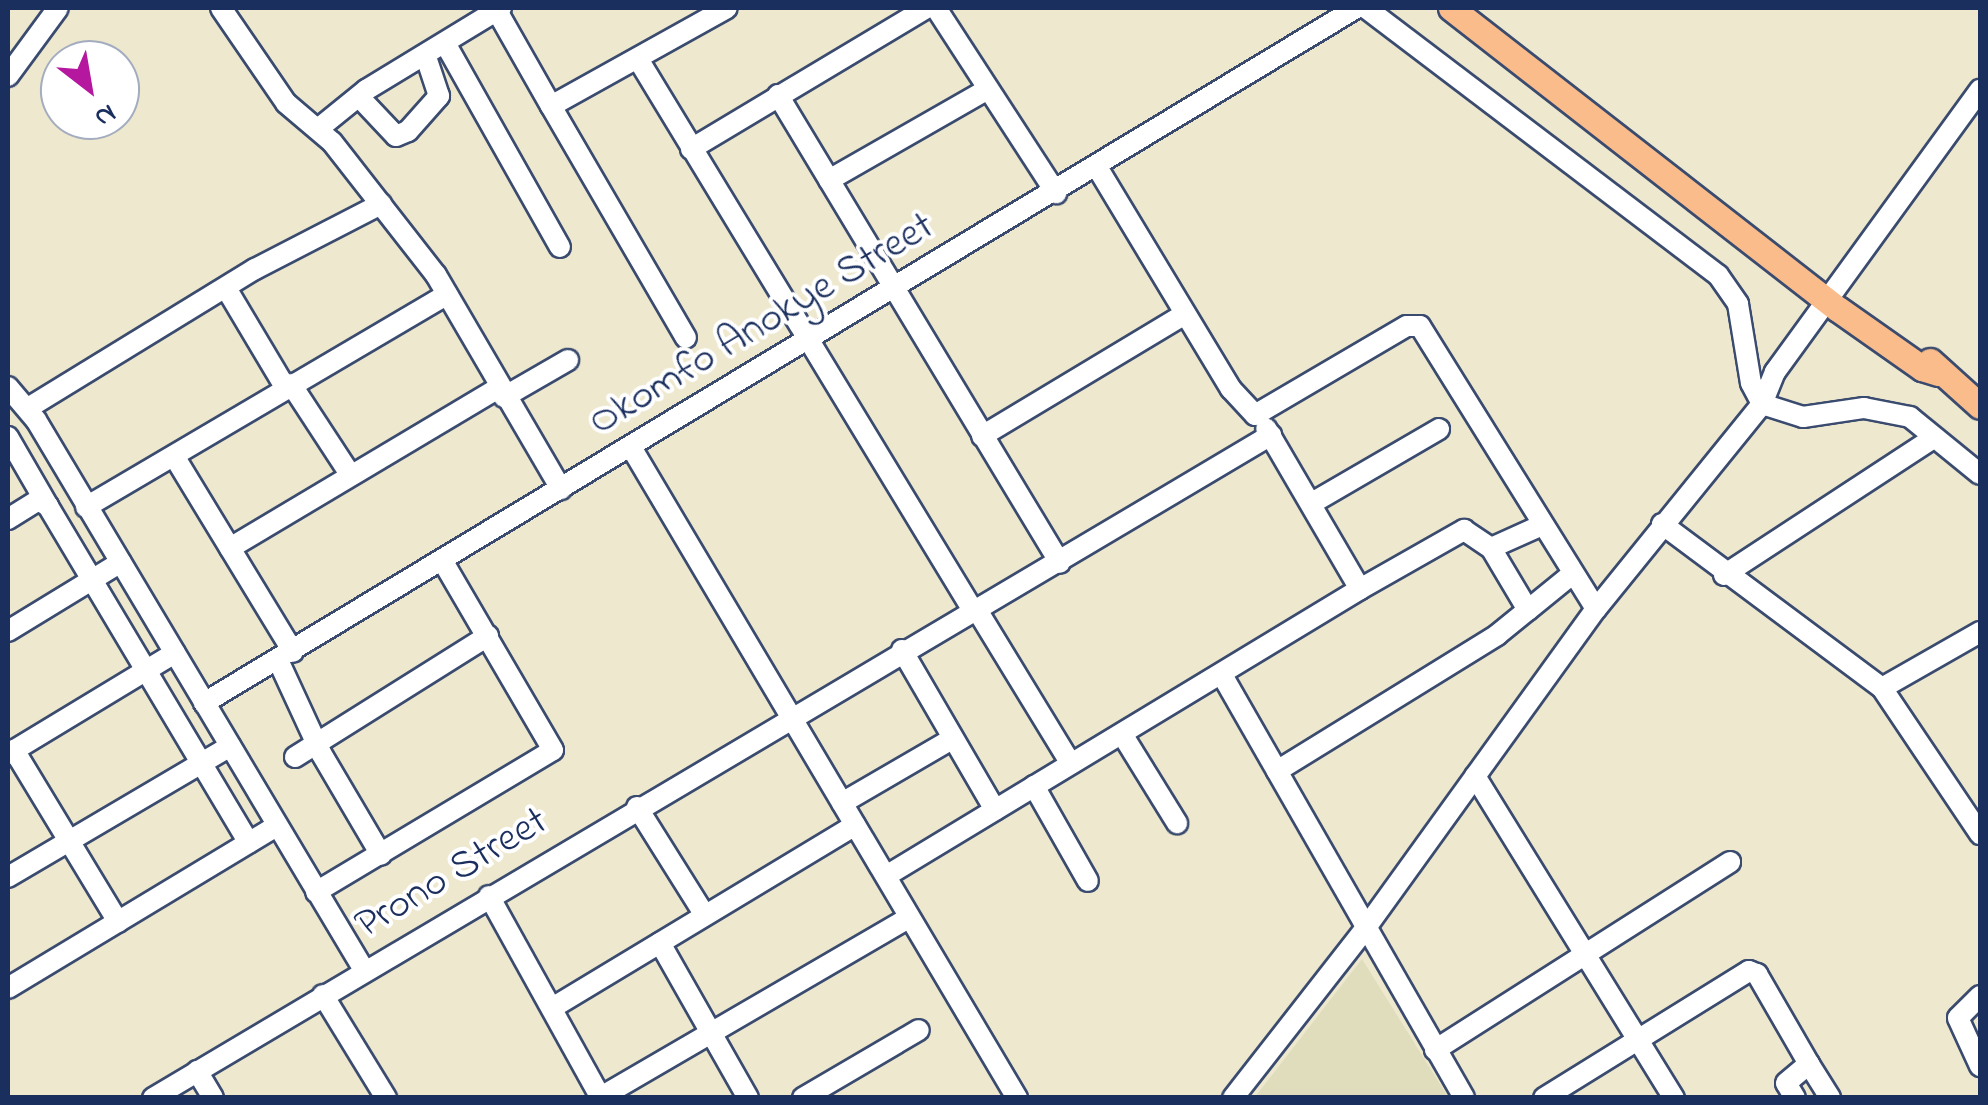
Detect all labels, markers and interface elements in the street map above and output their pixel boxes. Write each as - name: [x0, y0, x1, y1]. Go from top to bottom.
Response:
- north arrow: [40, 40, 140, 140]
- text: N: [86, 92, 123, 137]
- street label: Okomfo Anokye Street: [580, 202, 944, 448]
- street label: Prono Street: [347, 797, 557, 951]

